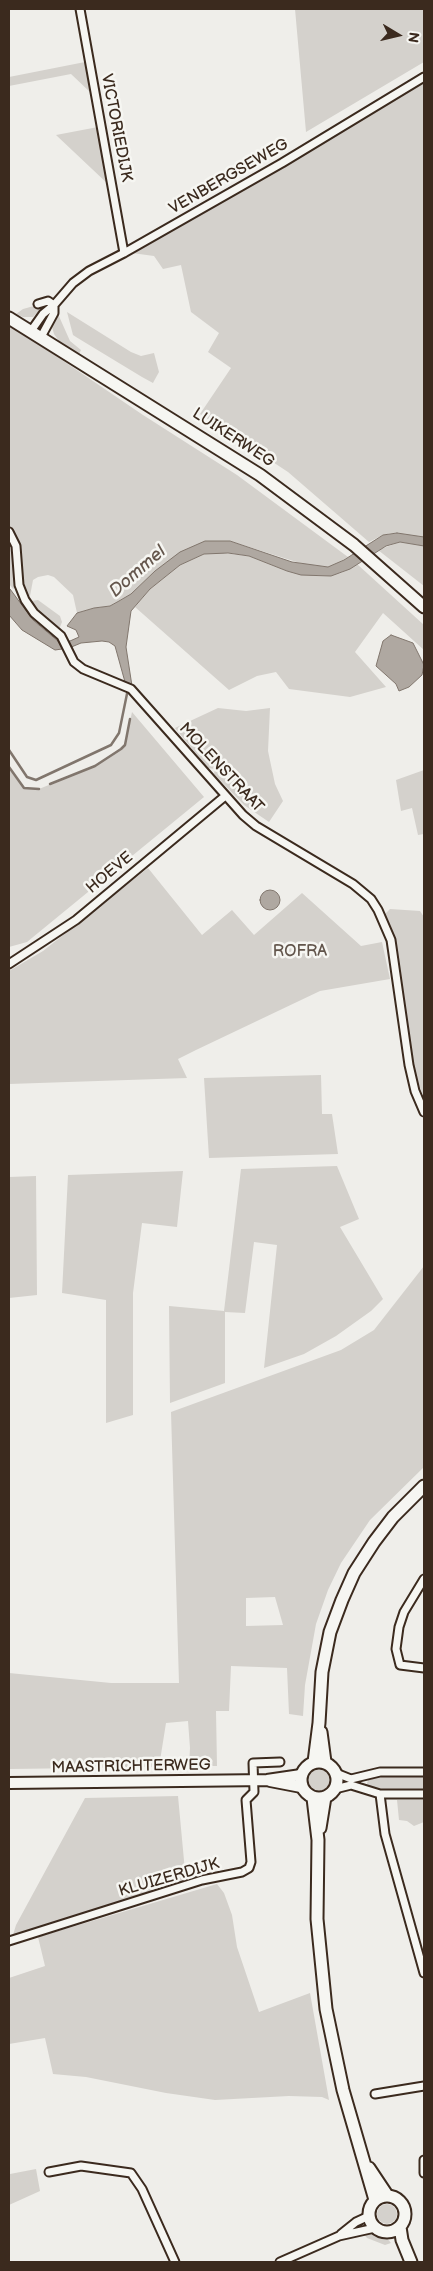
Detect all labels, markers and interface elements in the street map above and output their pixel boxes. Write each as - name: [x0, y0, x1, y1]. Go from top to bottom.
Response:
- north arrow: [373, 10, 423, 60]
- text: N: [404, 31, 423, 44]
- street label: VICTORIEDIJK: [96, 72, 136, 184]
- street label: VENBERGSEWEG: [166, 135, 292, 219]
- street label: LUIKERWEG: [188, 404, 278, 472]
- water label: Dommel: [105, 542, 171, 602]
- street label: MOLENSTRAAT: [175, 719, 267, 817]
- street label: HOEVE: [83, 848, 137, 898]
- park label: ROFRA: [273, 942, 327, 962]
- street label: MAASTRICHTERWEG: [51, 1756, 211, 1778]
- street label: KLUIZERDIJK: [117, 1855, 221, 1901]

